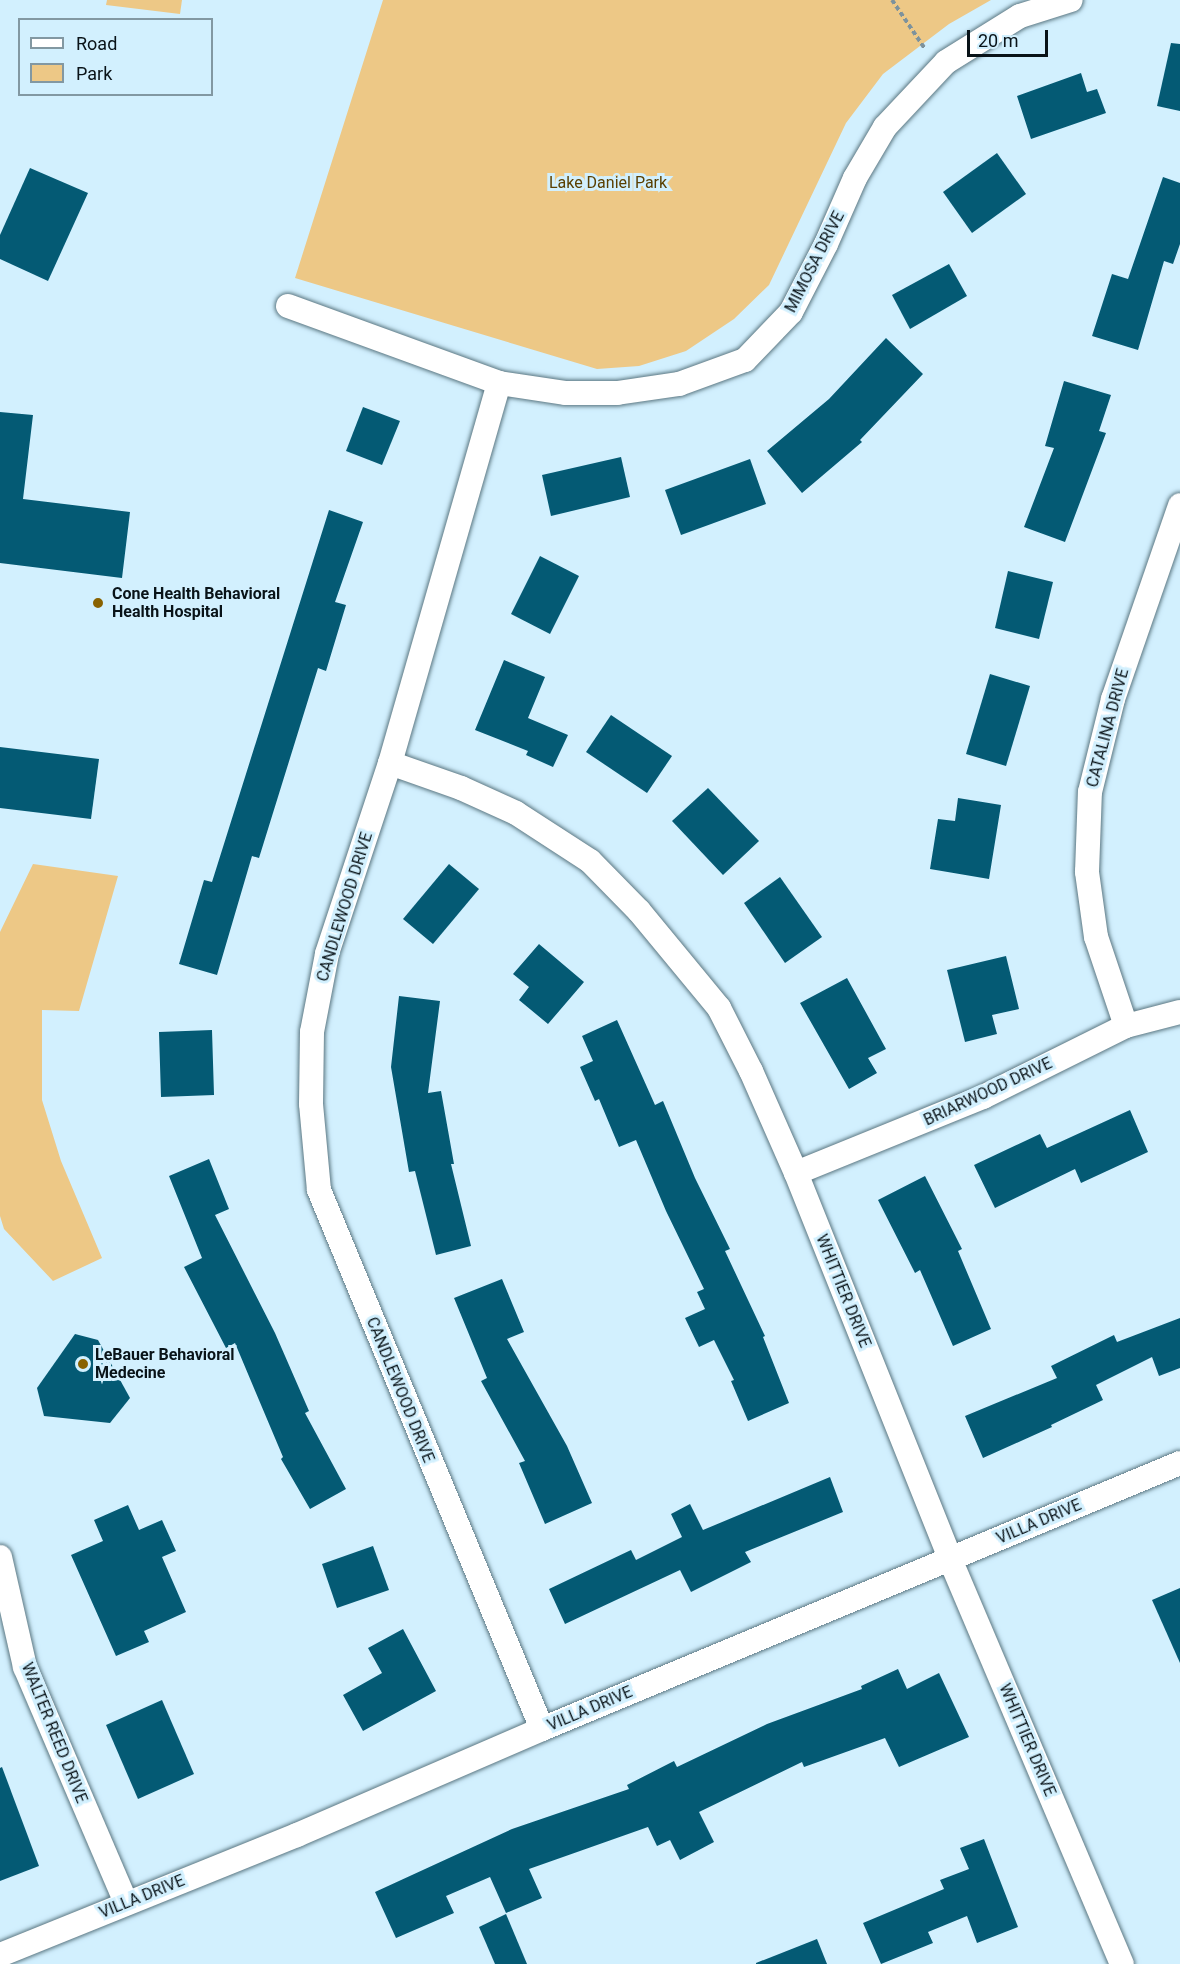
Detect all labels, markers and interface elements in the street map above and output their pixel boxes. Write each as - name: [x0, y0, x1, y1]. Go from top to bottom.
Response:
- legend: [18, 18, 213, 96]
- scale bar: [970, 18, 1051, 56]
- text: 20 m: [978, 30, 1018, 51]
- text: Road: [76, 33, 117, 54]
- text: Park: [76, 63, 112, 84]
- park label: Lake Daniel Park: [549, 173, 667, 193]
- street label: MIMOSA DRIVE: [781, 208, 849, 316]
- place label: Cone Health Behavioral Health Hospital: [112, 584, 280, 622]
- marker: Cone Health Behavioral Health Hospital: [89, 594, 107, 612]
- street label: CATALINA DRIVE: [1083, 667, 1133, 789]
- street label: CANDLEWOOD DRIVE: [313, 830, 377, 984]
- street label: BRIARWOOD DRIVE: [921, 1054, 1055, 1130]
- street label: WHITTIER DRIVE: [812, 1232, 874, 1350]
- street label: CANDLEWOOD DRIVE: [362, 1314, 438, 1466]
- place label: LeBauer Behavioral Medecine: [95, 1345, 235, 1383]
- marker: LeBauer Behavioral Medecine: [76, 1357, 90, 1371]
- street label: VILLA DRIVE: [994, 1496, 1084, 1548]
- street label: WALTER REED DRIVE: [17, 1660, 91, 1806]
- street label: WHITTIER DRIVE: [995, 1681, 1059, 1799]
- street label: VILLA DRIVE: [545, 1683, 635, 1735]
- street label: VILLA DRIVE: [97, 1871, 187, 1923]

